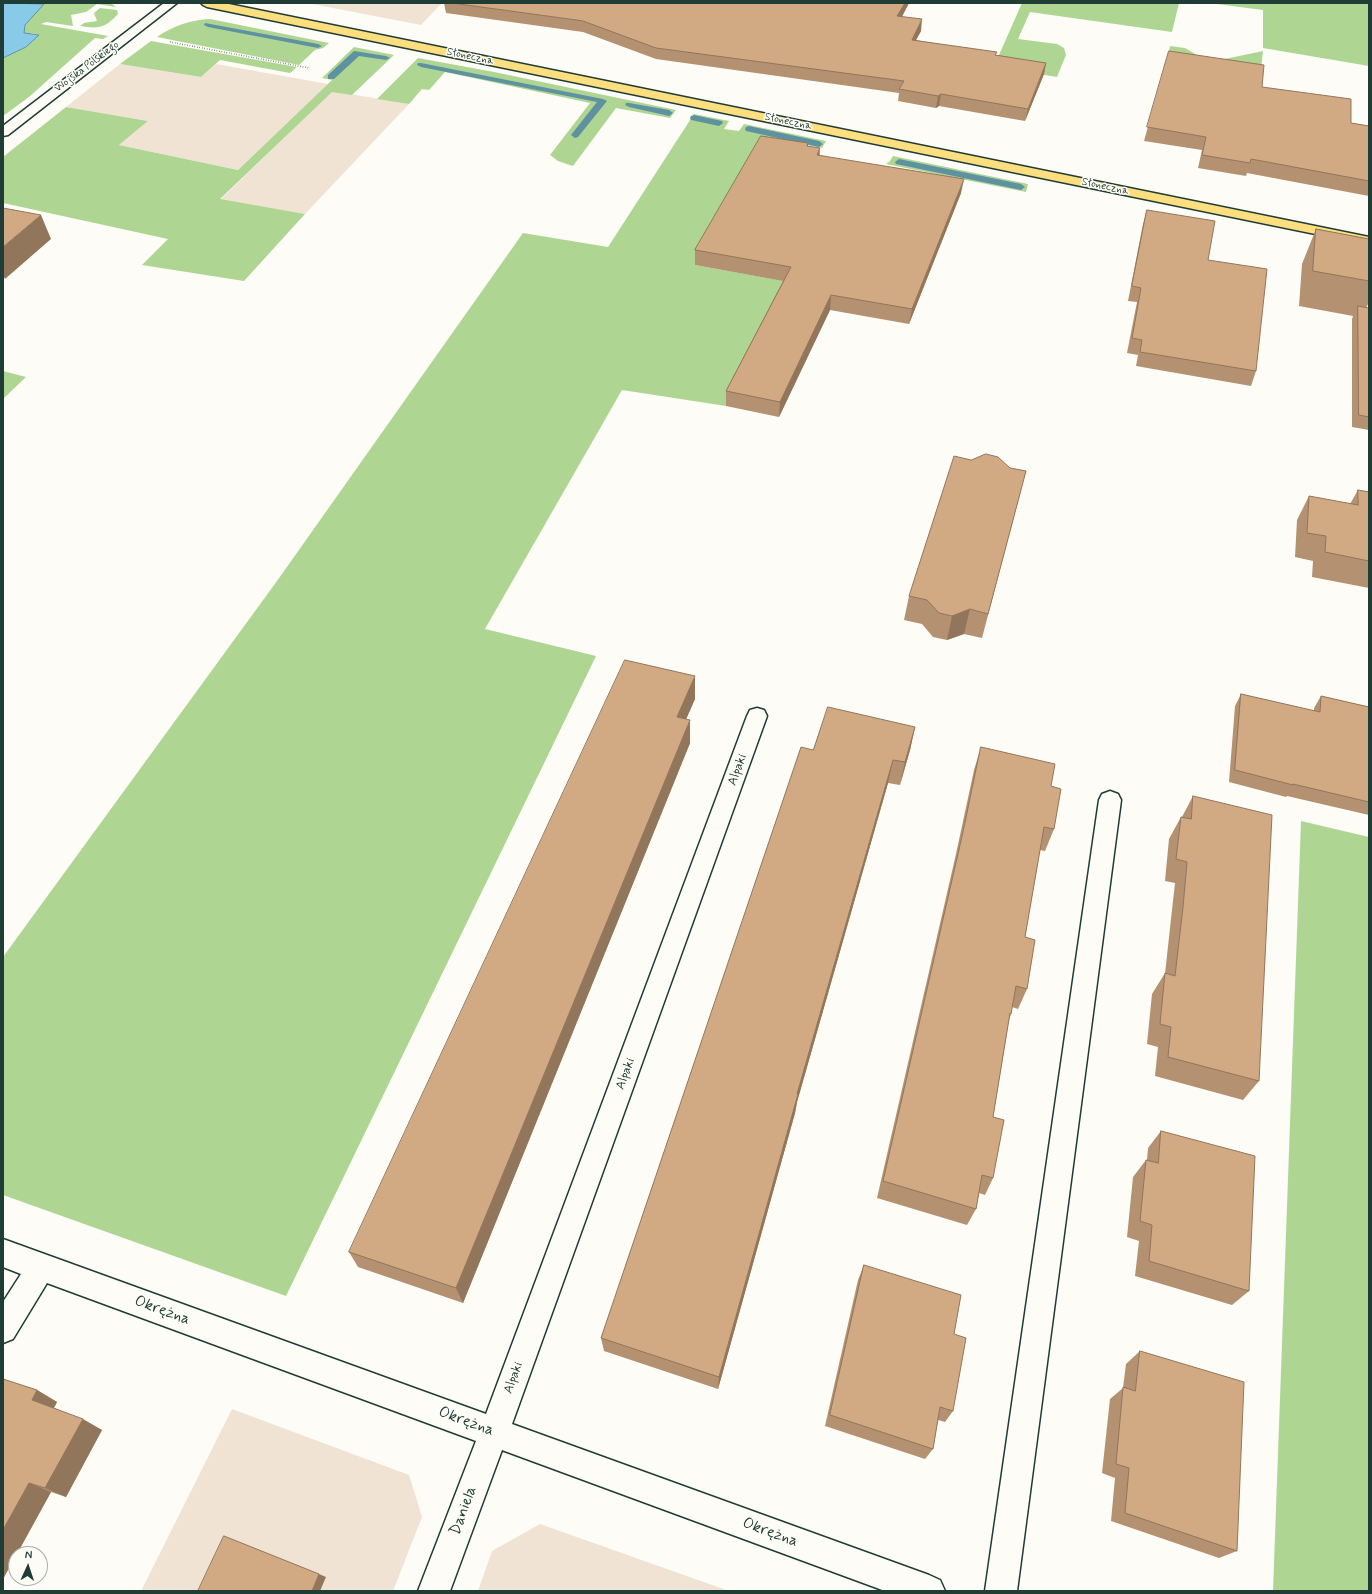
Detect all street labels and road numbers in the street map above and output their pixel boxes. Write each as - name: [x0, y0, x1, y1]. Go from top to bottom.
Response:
- street label: Wojska Polskiego: [52, 39, 122, 95]
- street label: Słoneczna: [445, 46, 495, 68]
- street label: Słoneczna: [763, 111, 813, 133]
- street label: Słoneczna: [1080, 176, 1130, 198]
- street label: Alpaki: [725, 752, 751, 788]
- street label: Alpaki: [613, 1056, 639, 1092]
- street label: Okrężna: [132, 1292, 192, 1330]
- street label: Alpaki: [501, 1360, 527, 1396]
- street label: Okrężna: [436, 1403, 496, 1441]
- street label: Daniela: [446, 1484, 482, 1538]
- street label: Okrężna: [740, 1514, 800, 1552]

